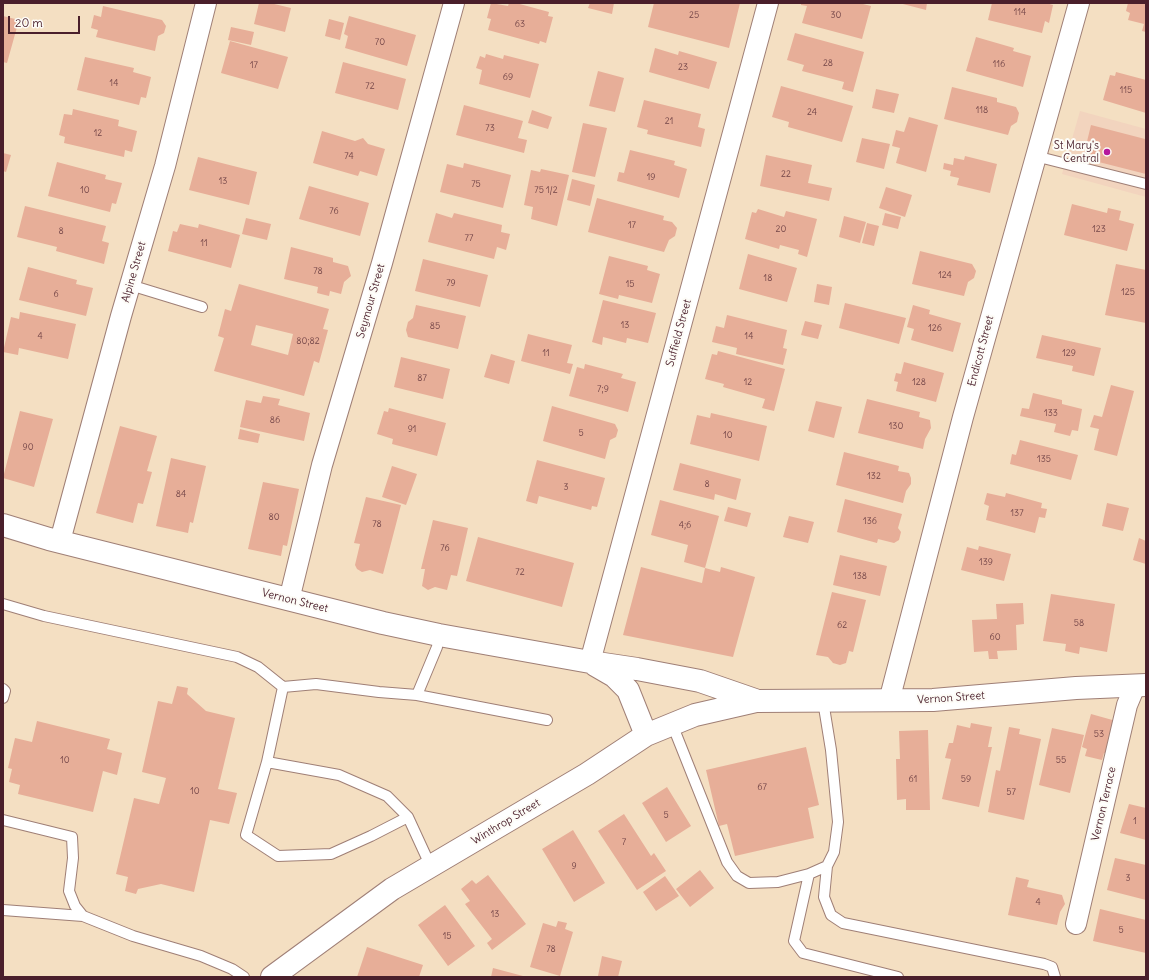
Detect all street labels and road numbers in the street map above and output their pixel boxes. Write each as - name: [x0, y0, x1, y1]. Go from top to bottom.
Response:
- street label: Alpine Street: [119, 240, 149, 304]
- street label: Seymour Street: [354, 262, 388, 340]
- street label: Suffield Street: [664, 298, 694, 368]
- street label: Endicott Street: [965, 314, 997, 388]
- street label: Vernon Street: [261, 586, 329, 616]
- street label: Vernon Street: [917, 689, 985, 707]
- street label: Vernon Terrace: [1089, 766, 1119, 842]
- street label: Winthrop Street: [469, 796, 543, 848]

